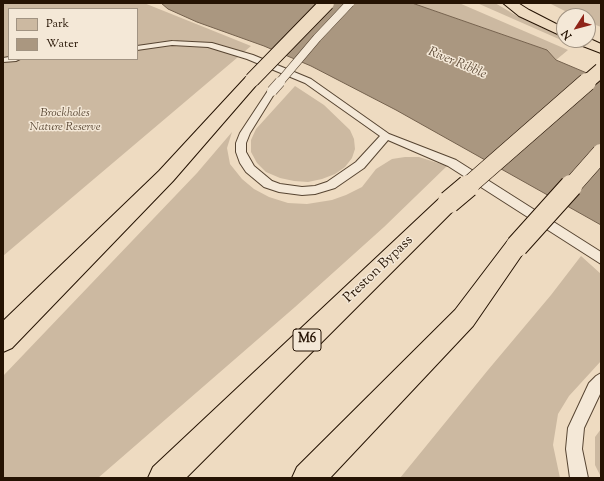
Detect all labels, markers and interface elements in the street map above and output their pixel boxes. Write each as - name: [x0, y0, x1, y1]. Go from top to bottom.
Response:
- legend: [8, 8, 138, 60]
- north arrow: [556, 8, 596, 48]
- text: Park: [46, 15, 69, 33]
- text: N: [558, 26, 576, 43]
- text: Water: [46, 35, 78, 53]
- water label: River Ribble: [426, 45, 488, 83]
- park label: Brockholes Nature Reserve: [29, 107, 101, 135]
- street label: Preston Bypass: [341, 233, 417, 307]
- road number: M6: [293, 329, 321, 351]

